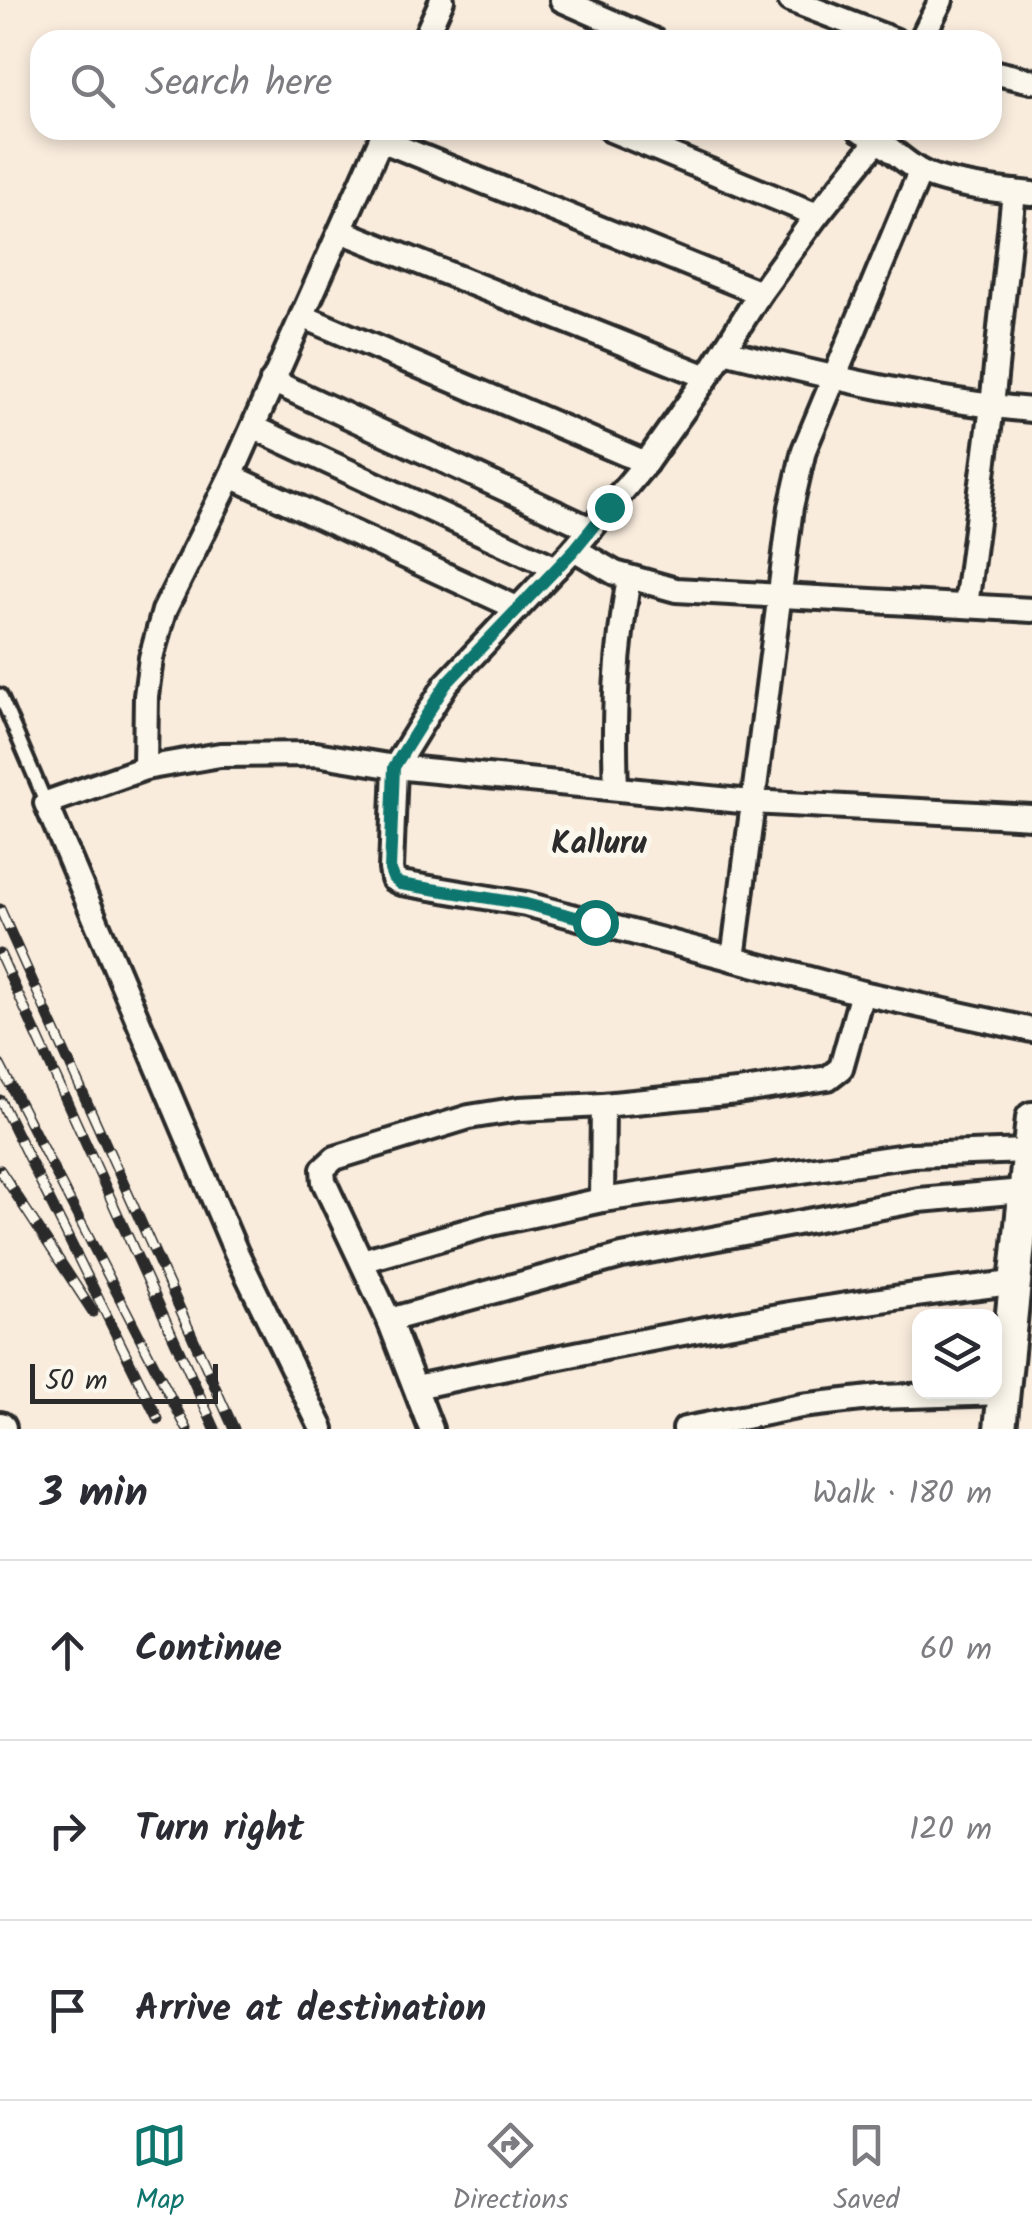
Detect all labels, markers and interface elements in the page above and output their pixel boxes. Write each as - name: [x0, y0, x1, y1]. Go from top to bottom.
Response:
- search box: [30, 30, 1002, 140]
- text: Search here: [145, 55, 332, 115]
- icon: search: [65, 58, 120, 113]
- route end: [587, 485, 633, 531]
- district label: Kalluru: [551, 819, 647, 870]
- route start: [573, 900, 619, 946]
- map controls: [912, 1309, 1002, 1399]
- button: layers: [912, 1309, 1002, 1399]
- scale bar: [30, 1359, 218, 1404]
- text: 50 m: [45, 1359, 108, 1404]
- text: 3 min: [40, 1461, 148, 1528]
- text: Walk · 180 m: [812, 1469, 992, 1520]
- text: Continue: [135, 1620, 282, 1680]
- icon: ahead: [40, 1623, 95, 1678]
- text: 60 m: [920, 1625, 992, 1676]
- text: Turn right: [135, 1800, 304, 1860]
- icon: right: [40, 1803, 95, 1858]
- text: 120 m: [909, 1805, 992, 1856]
- text: Arrive at destination: [135, 1980, 486, 2040]
- icon: arrive: [40, 1983, 95, 2038]
- tab: Map: [132, 2118, 187, 2223]
- tab: Directions: [452, 2118, 568, 2223]
- tab: Saved: [833, 2118, 900, 2223]

